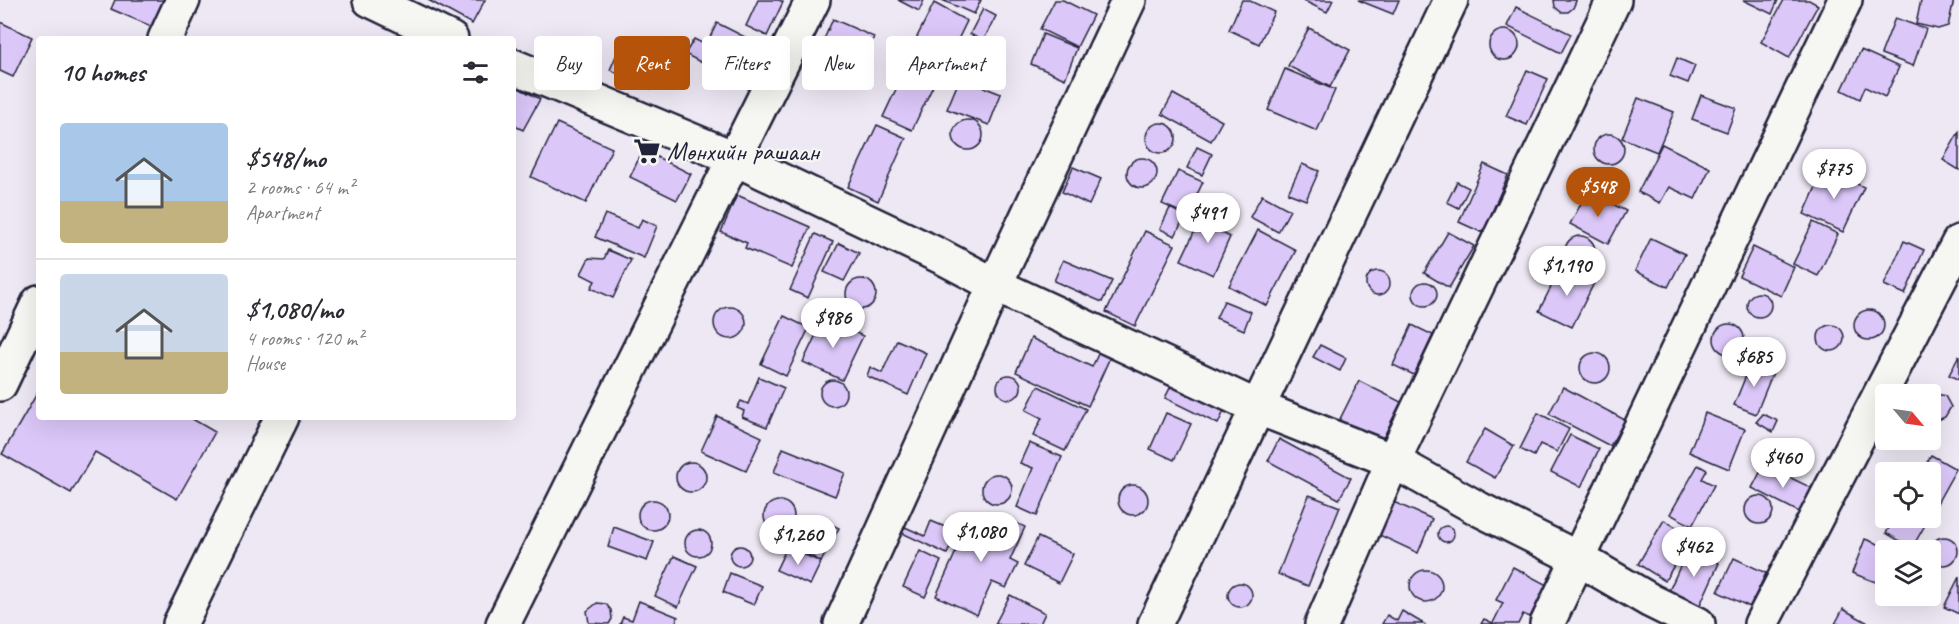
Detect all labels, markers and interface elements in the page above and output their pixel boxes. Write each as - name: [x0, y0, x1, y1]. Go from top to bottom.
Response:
- chip: Buy: [534, 36, 602, 90]
- chip: Rent: [614, 36, 690, 90]
- chip: Filters: [702, 36, 790, 90]
- chip: New: [802, 36, 874, 90]
- chip: Apartment: [886, 36, 1006, 90]
- text: 10 homes: [60, 56, 145, 89]
- icon: filters: [459, 56, 492, 89]
- place label: Мөнхийн рашаан: [667, 135, 820, 168]
- supermarket icon: Мөнхийн рашаан: [632, 136, 662, 166]
- text: $548/mo: [246, 142, 326, 175]
- icon: home: [108, 147, 180, 219]
- pin: $775: [1798, 149, 1870, 200]
- text: $775: [1816, 156, 1852, 181]
- pin: $548: [1562, 167, 1634, 218]
- text: $548: [1580, 174, 1616, 199]
- text: 2 rooms · 64 m²: [246, 175, 354, 200]
- pin: $491: [1172, 193, 1244, 244]
- text: Apartment: [246, 200, 319, 225]
- text: $491: [1190, 200, 1226, 225]
- pin: $1,190: [1518, 246, 1616, 297]
- text: $1,190: [1543, 253, 1591, 278]
- text: $1,080/mo: [246, 293, 343, 326]
- icon: home: [108, 298, 180, 370]
- pin: $986: [797, 298, 869, 349]
- text: $986: [815, 305, 851, 330]
- text: 4 rooms · 120 m²: [246, 326, 363, 351]
- pin: $685: [1718, 337, 1790, 388]
- text: $685: [1736, 344, 1772, 369]
- text: House: [246, 351, 285, 376]
- north arrow: [1875, 384, 1941, 450]
- map controls: [1875, 384, 1941, 606]
- pin: $460: [1747, 438, 1819, 489]
- text: $460: [1765, 445, 1801, 470]
- button: locate: [1875, 462, 1941, 528]
- pin: $1,080: [932, 512, 1030, 563]
- pin: $1,260: [749, 515, 847, 566]
- text: $1,080: [957, 519, 1005, 544]
- text: $1,260: [773, 522, 823, 547]
- pin: $462: [1658, 527, 1730, 578]
- text: $462: [1676, 534, 1712, 559]
- button: layers: [1875, 540, 1941, 606]

